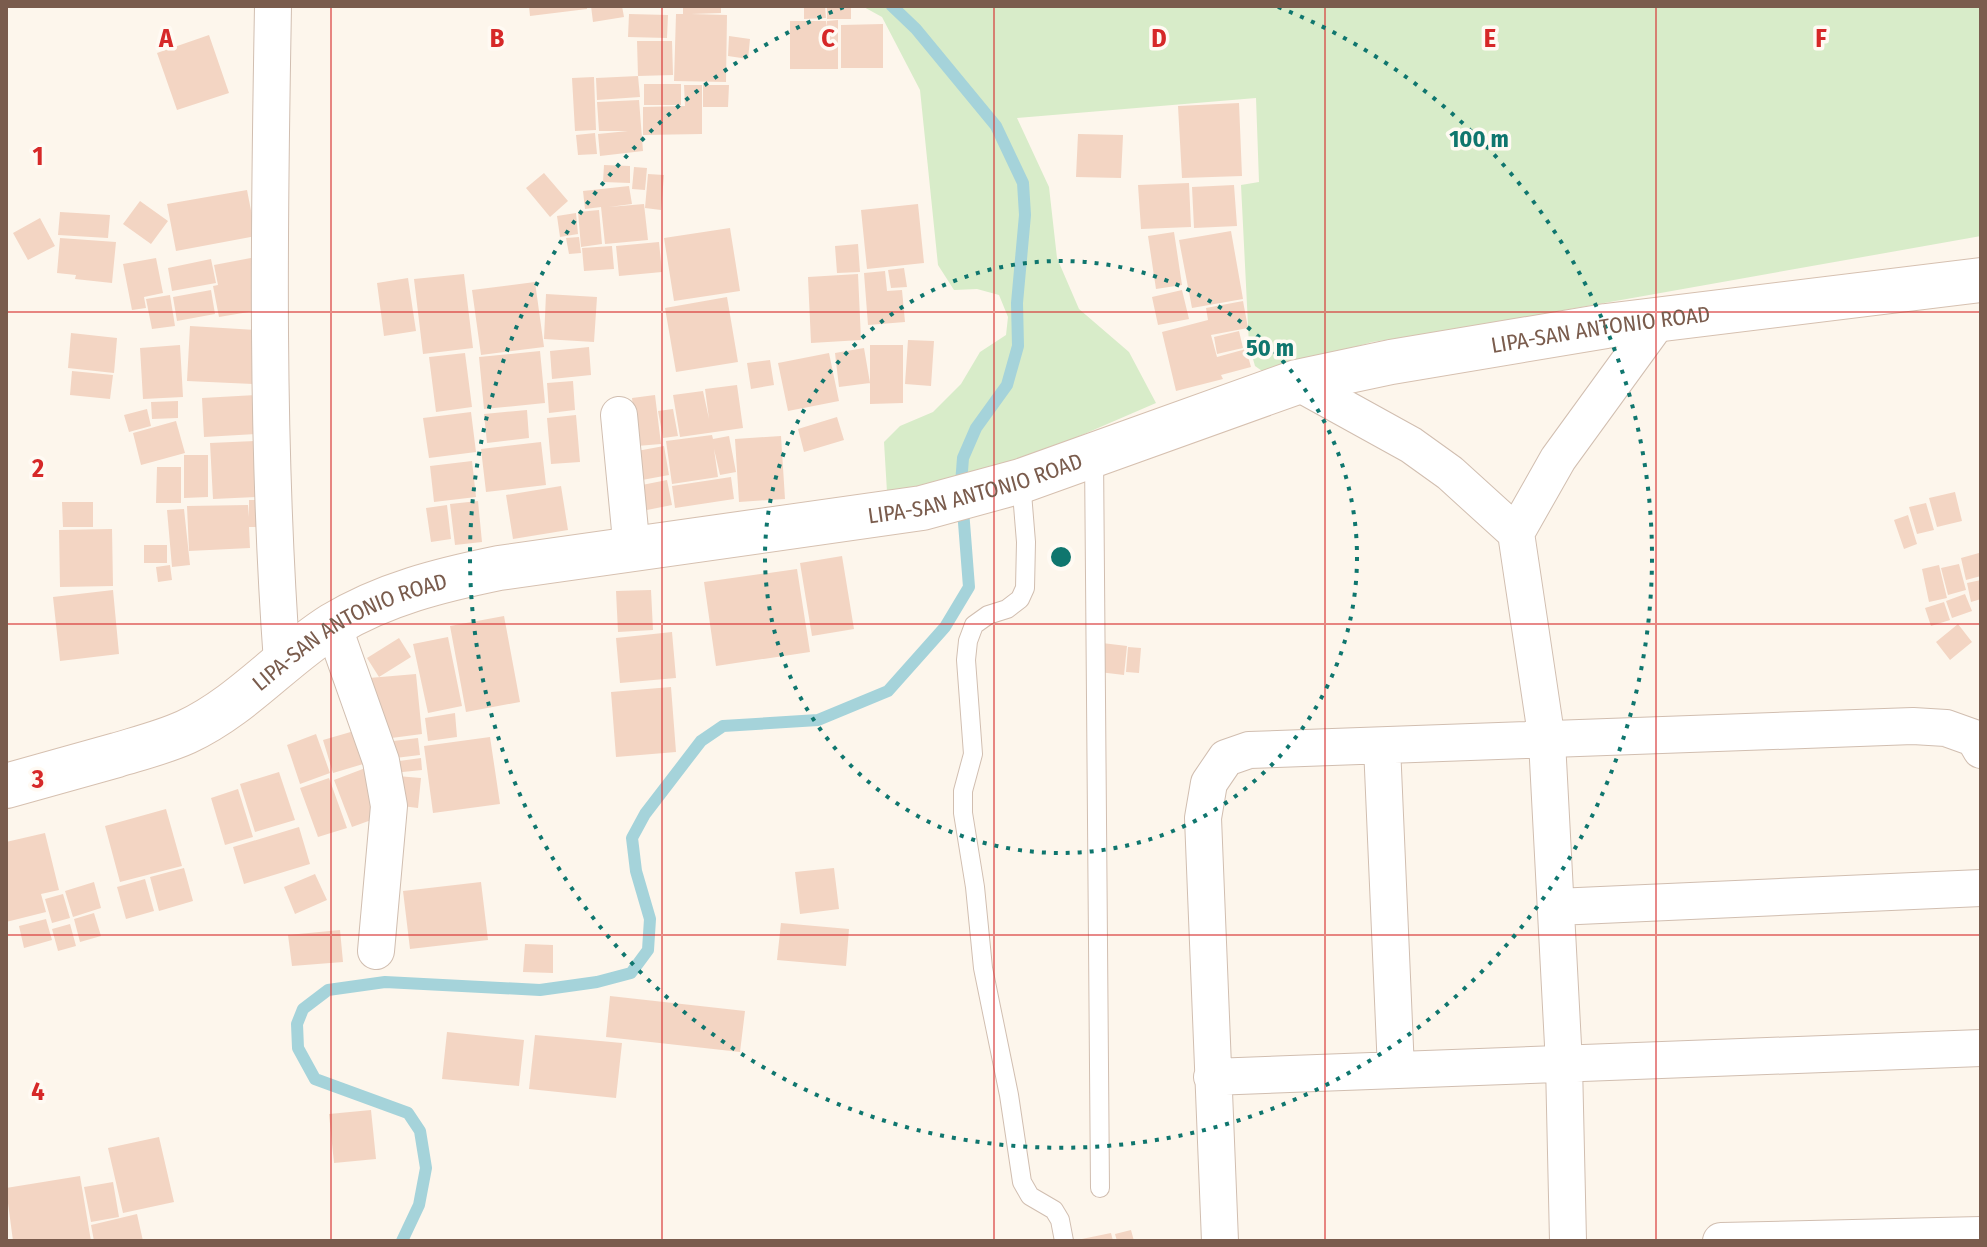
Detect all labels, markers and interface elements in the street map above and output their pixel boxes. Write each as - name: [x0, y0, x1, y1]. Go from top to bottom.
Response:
- text: A: [158, 23, 174, 54]
- text: B: [490, 23, 505, 54]
- text: C: [821, 23, 835, 54]
- text: D: [1151, 23, 1167, 54]
- text: E: [1484, 23, 1496, 54]
- text: F: [1815, 23, 1827, 54]
- text: 100 m: [1449, 125, 1509, 153]
- text: 1: [33, 141, 44, 172]
- street label: LIPA-SAN ANTONIO ROAD: [1489, 300, 1712, 359]
- text: 50 m: [1246, 334, 1294, 362]
- street label: LIPA-SAN ANTONIO ROAD: [866, 447, 1086, 529]
- text: 2: [31, 453, 44, 484]
- centre of rings: [1047, 543, 1075, 571]
- street label: LIPA-SAN ANTONIO ROAD: [247, 567, 450, 696]
- text: 3: [31, 764, 44, 795]
- text: 4: [31, 1076, 45, 1107]

